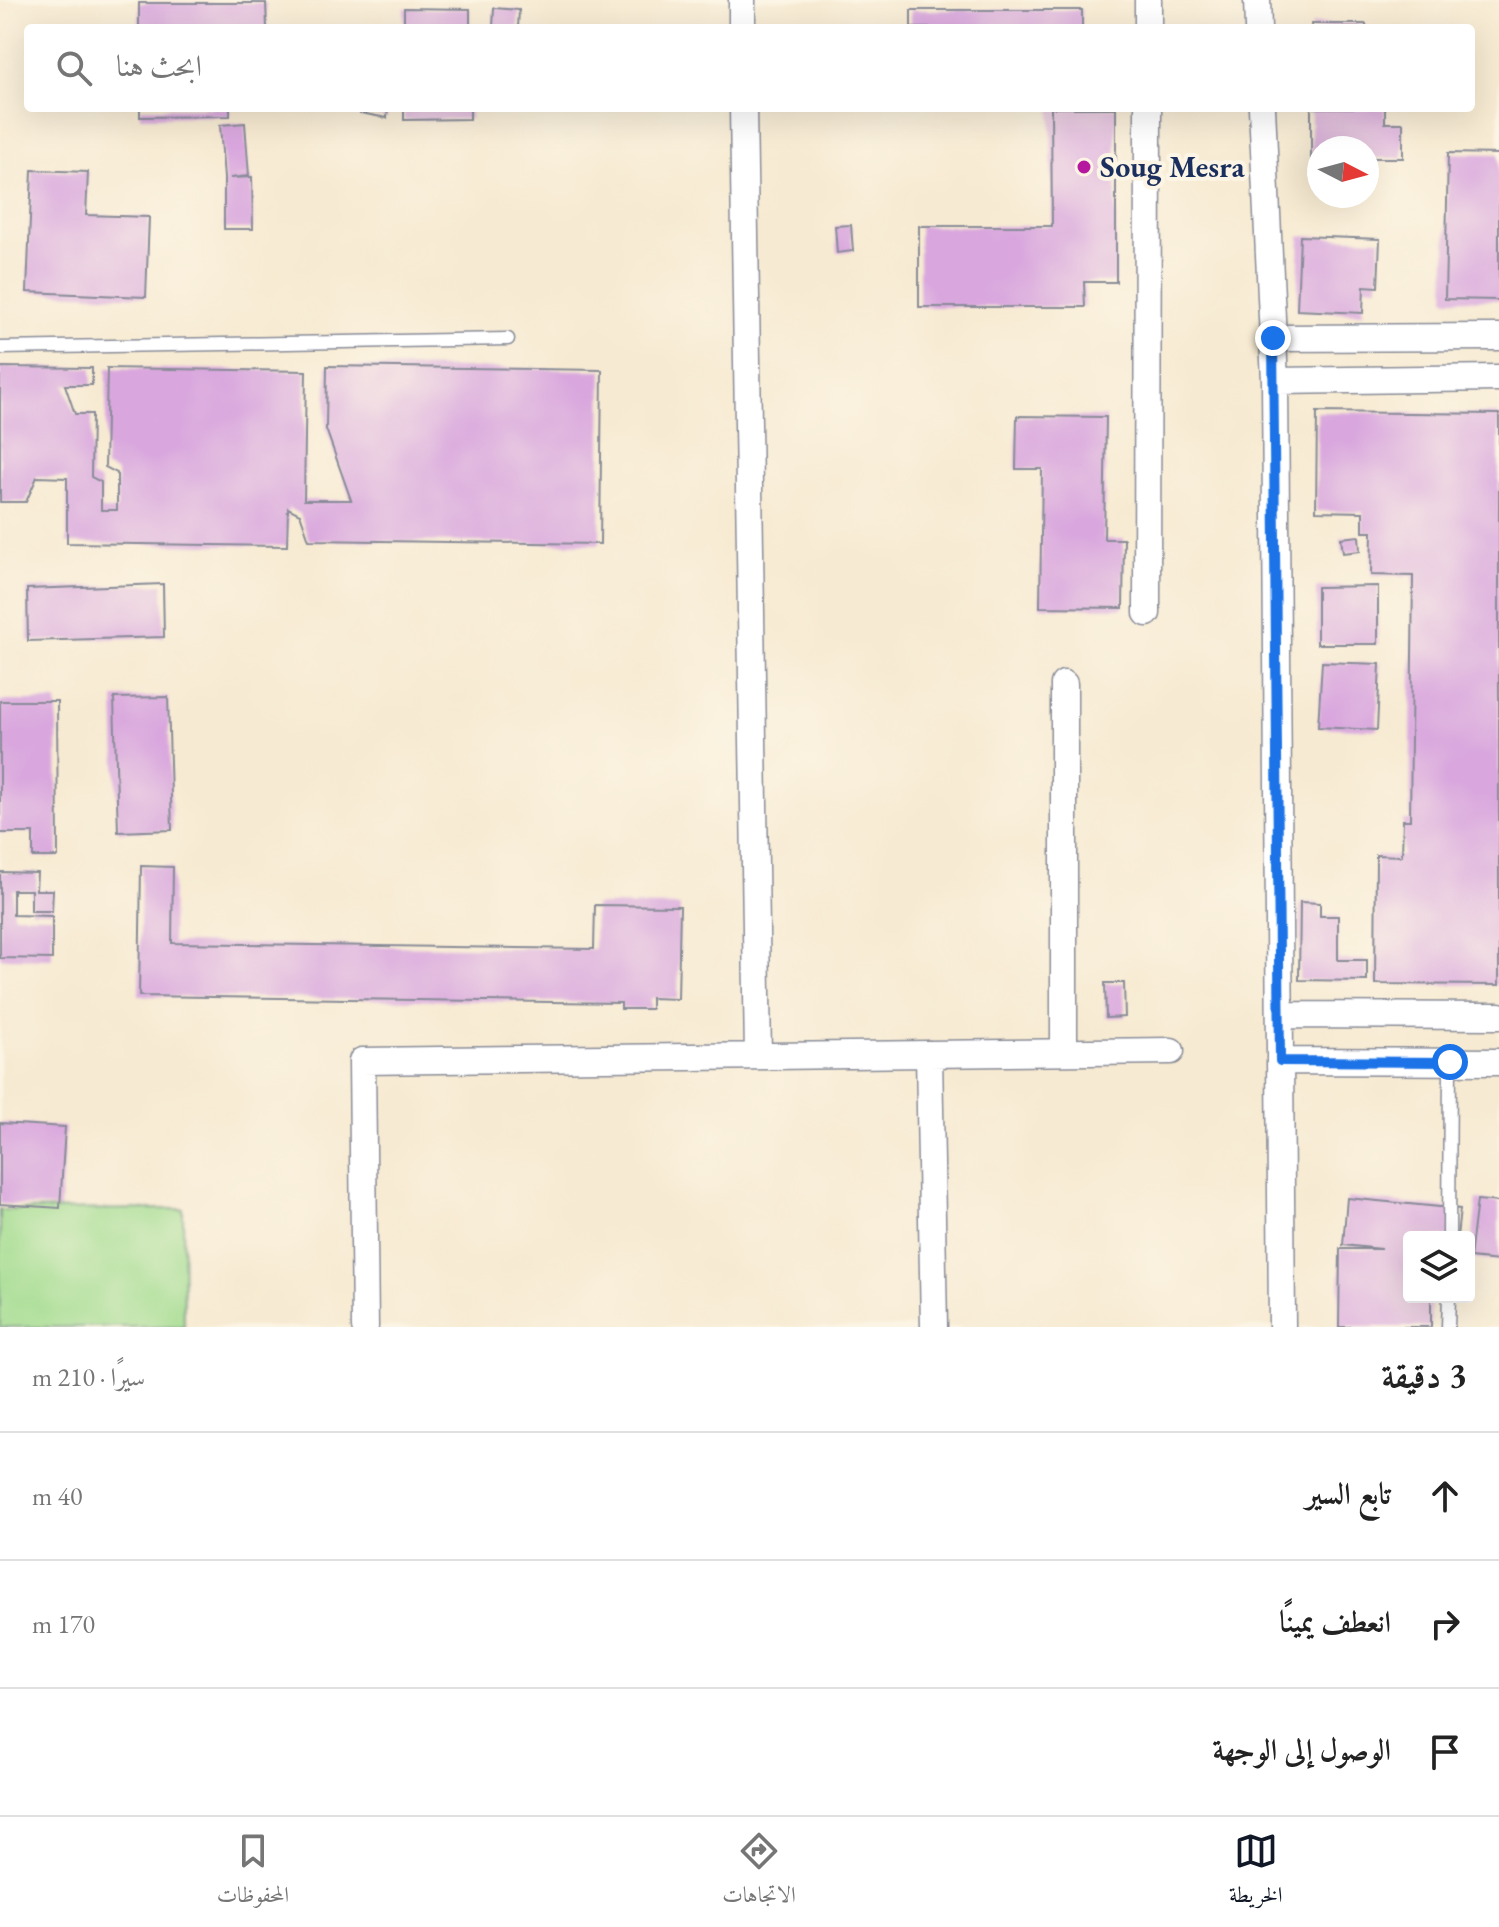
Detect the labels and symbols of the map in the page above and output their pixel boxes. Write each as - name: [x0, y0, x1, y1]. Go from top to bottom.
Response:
- north arrow: [1307, 136, 1379, 208]
- place label: Soug Mesra: [1100, 147, 1246, 186]
- marker: Soug Mesra: [1075, 158, 1093, 176]
- route end: [1255, 320, 1291, 356]
- route start: [1432, 1044, 1468, 1080]

